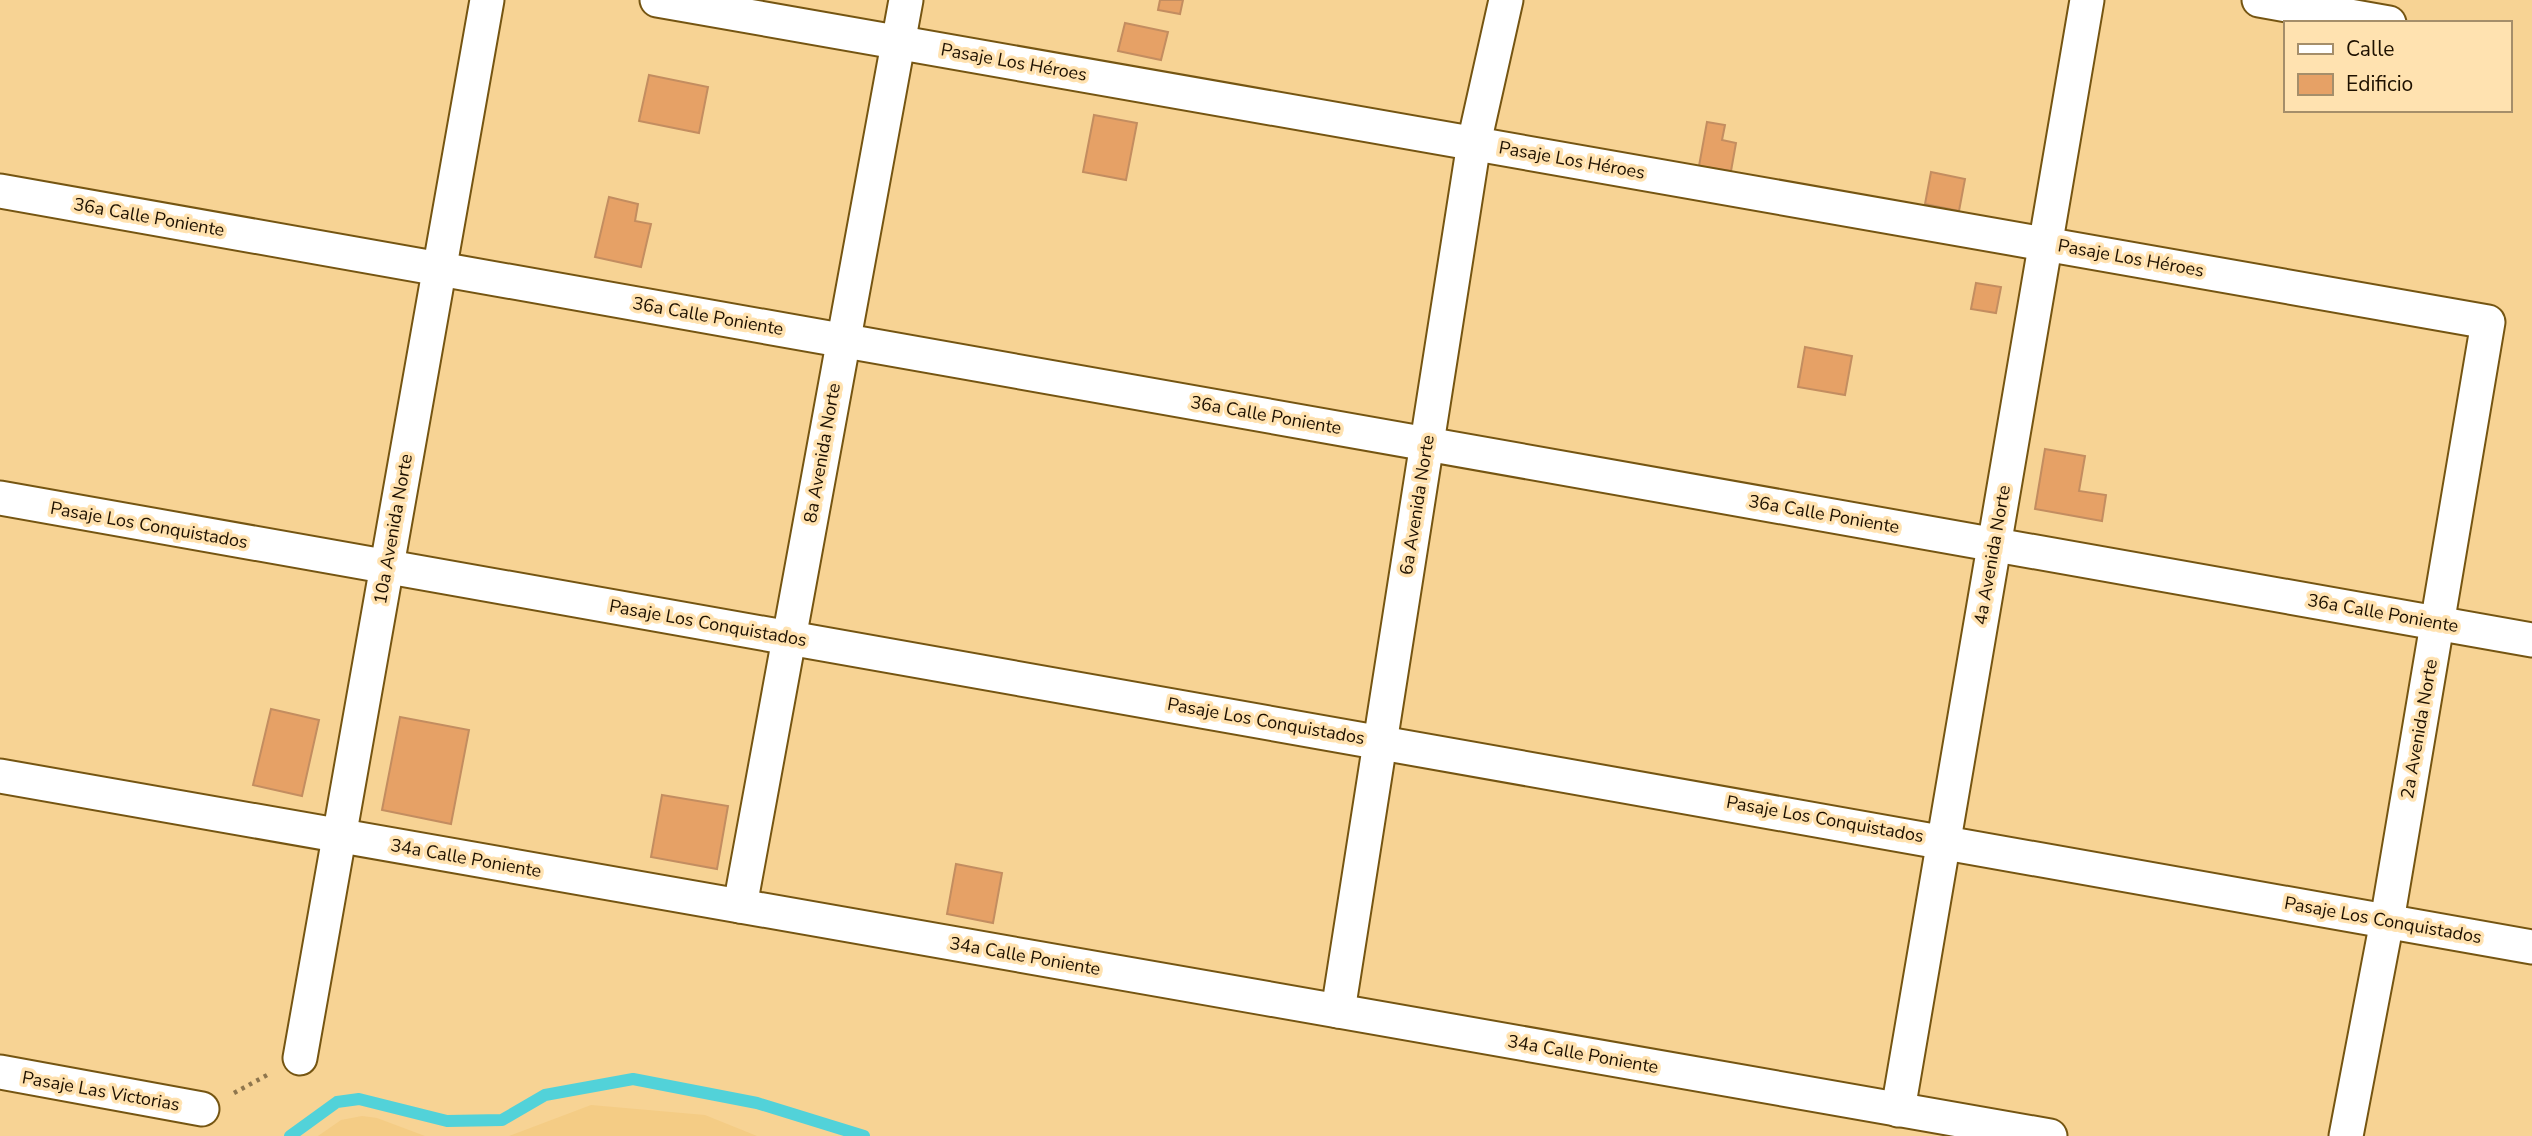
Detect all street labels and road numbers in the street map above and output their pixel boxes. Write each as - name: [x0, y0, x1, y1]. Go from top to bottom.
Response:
- street label: Pasaje Los Héroes: [939, 37, 1089, 87]
- street label: Pasaje Los Héroes: [1497, 135, 1647, 185]
- street label: 36a Calle Poniente: [72, 192, 226, 242]
- street label: Pasaje Los Héroes: [2056, 233, 2206, 283]
- street label: 36a Calle Poniente: [631, 291, 785, 341]
- street label: 8a Avenida Norte: [798, 381, 846, 525]
- street label: 36a Calle Poniente: [1189, 390, 1343, 440]
- street label: 6a Avenida Norte: [1394, 433, 1440, 577]
- street label: 10a Avenida Norte: [368, 452, 418, 606]
- street label: 4a Avenida Norte: [1968, 483, 2016, 627]
- street label: 36a Calle Poniente: [1747, 489, 1901, 539]
- street label: Pasaje Los Conquistados: [48, 496, 250, 554]
- street label: 36a Calle Poniente: [2306, 588, 2460, 638]
- street label: Pasaje Los Conquistados: [607, 594, 809, 652]
- street label: 2a Avenida Norte: [2395, 657, 2443, 801]
- street label: Pasaje Los Conquistados: [1165, 692, 1367, 750]
- street label: Pasaje Los Conquistados: [1724, 790, 1926, 848]
- street label: 34a Calle Poniente: [389, 833, 543, 883]
- street label: Pasaje Los Conquistados: [2282, 891, 2484, 949]
- street label: 34a Calle Poniente: [948, 931, 1102, 981]
- street label: 34a Calle Poniente: [1506, 1029, 1660, 1079]
- street label: Pasaje Las Victorias: [20, 1065, 182, 1117]

